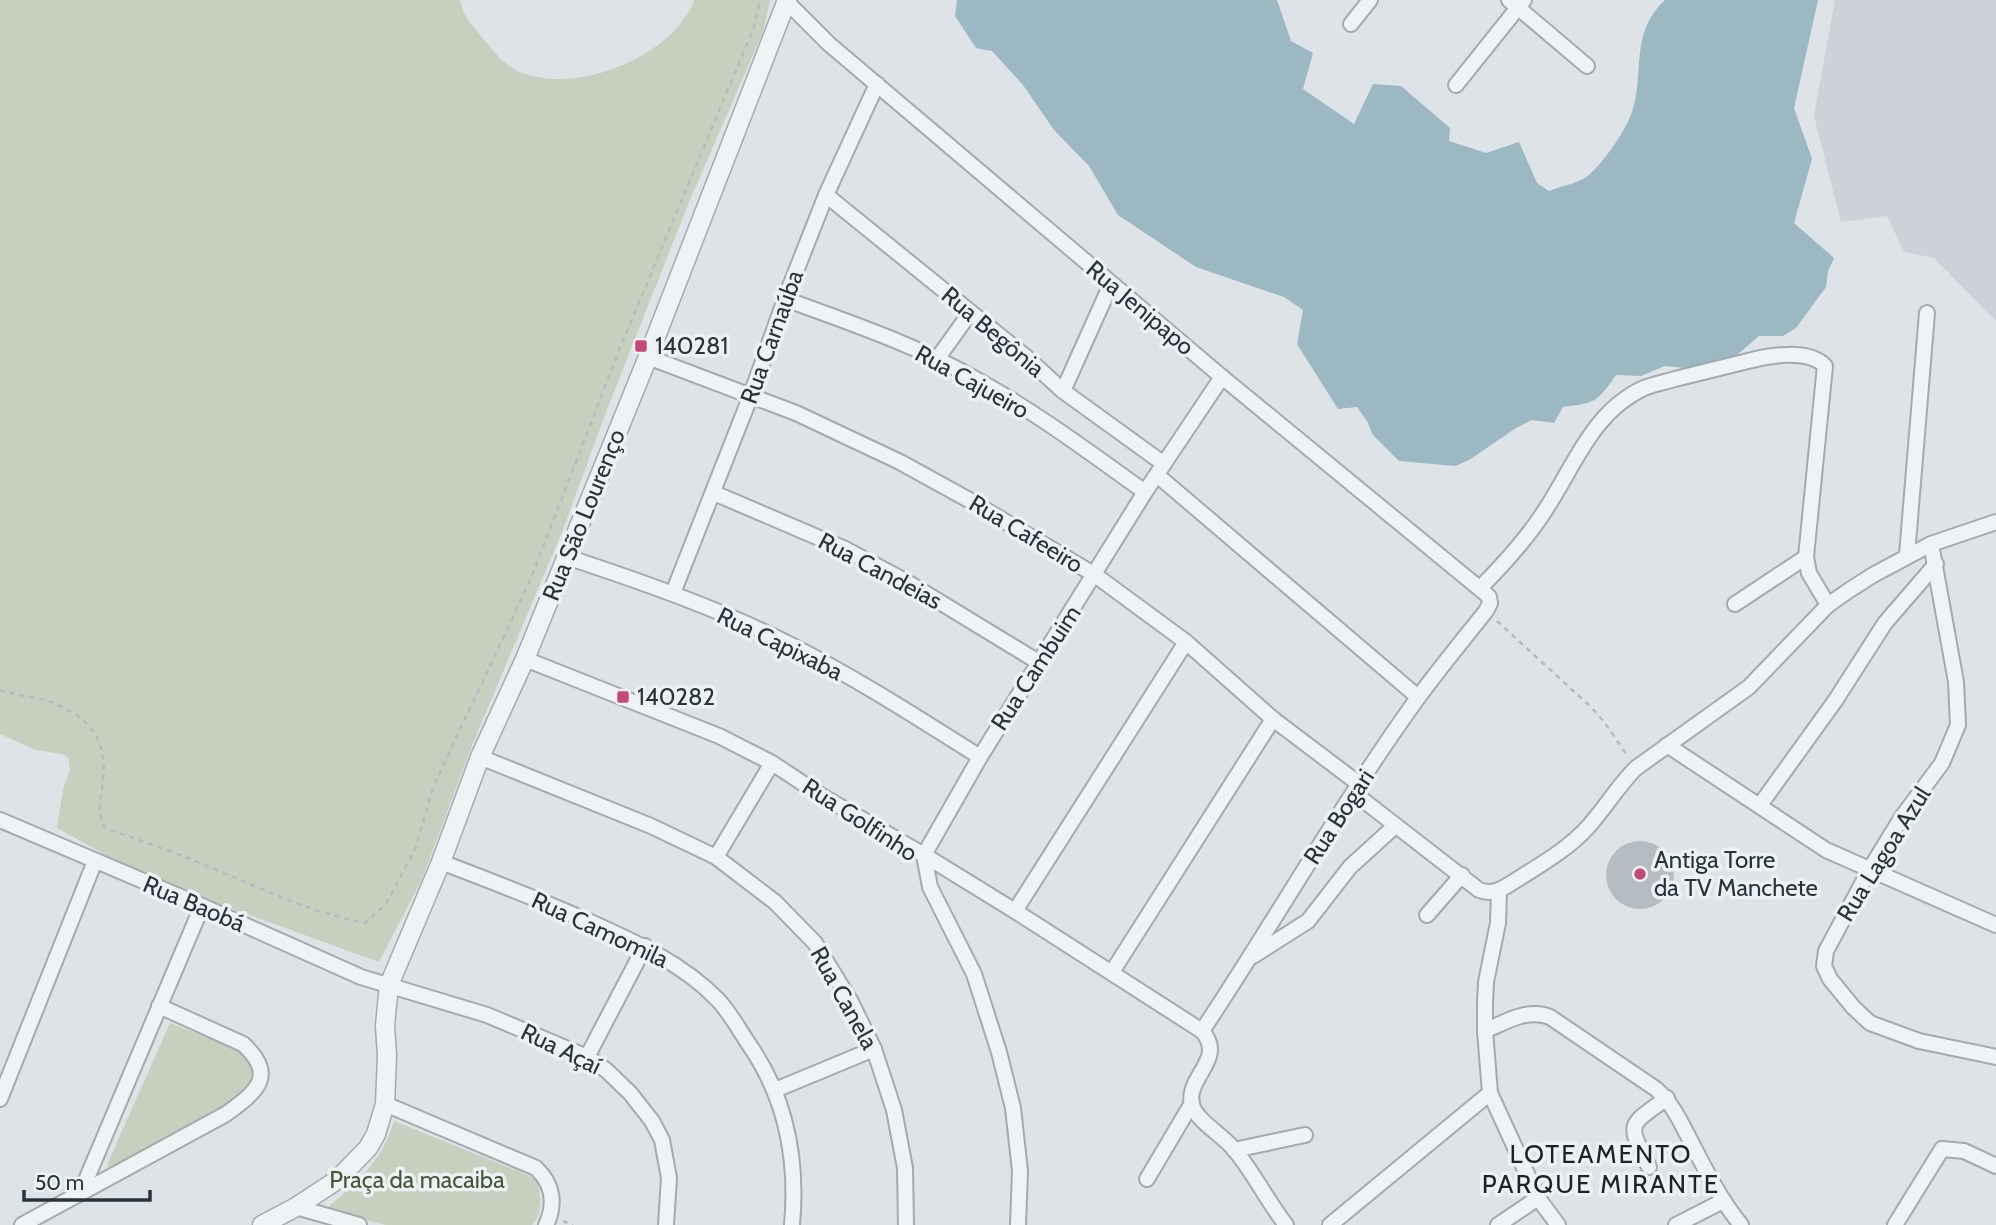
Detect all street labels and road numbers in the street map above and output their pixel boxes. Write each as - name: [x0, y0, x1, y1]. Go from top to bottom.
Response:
- street label: Rua Jenipapo: [1081, 254, 1200, 361]
- street label: Rua Carnaúba: [734, 266, 809, 408]
- street label: Rua Begônia: [936, 280, 1051, 383]
- street label: Rua Cajueiro: [910, 338, 1034, 425]
- street label: Rua São Lourenço: [536, 425, 631, 605]
- street label: Rua Cafeeiro: [964, 488, 1088, 579]
- street label: Rua Candeias: [814, 526, 947, 615]
- street label: Rua Cambuim: [984, 600, 1087, 736]
- street label: Rua Capixaba: [713, 601, 848, 687]
- street label: Rua Bogari: [1297, 764, 1380, 870]
- street label: Rua Golfinho: [797, 772, 923, 867]
- street label: Rua Lagoa Azul: [1831, 781, 1937, 927]
- street label: Rua Baobá: [139, 869, 250, 938]
- street label: Rua Camomila: [527, 885, 674, 974]
- street label: Rua Canela: [804, 941, 885, 1055]
- street label: Rua Açaí: [516, 1017, 606, 1080]

